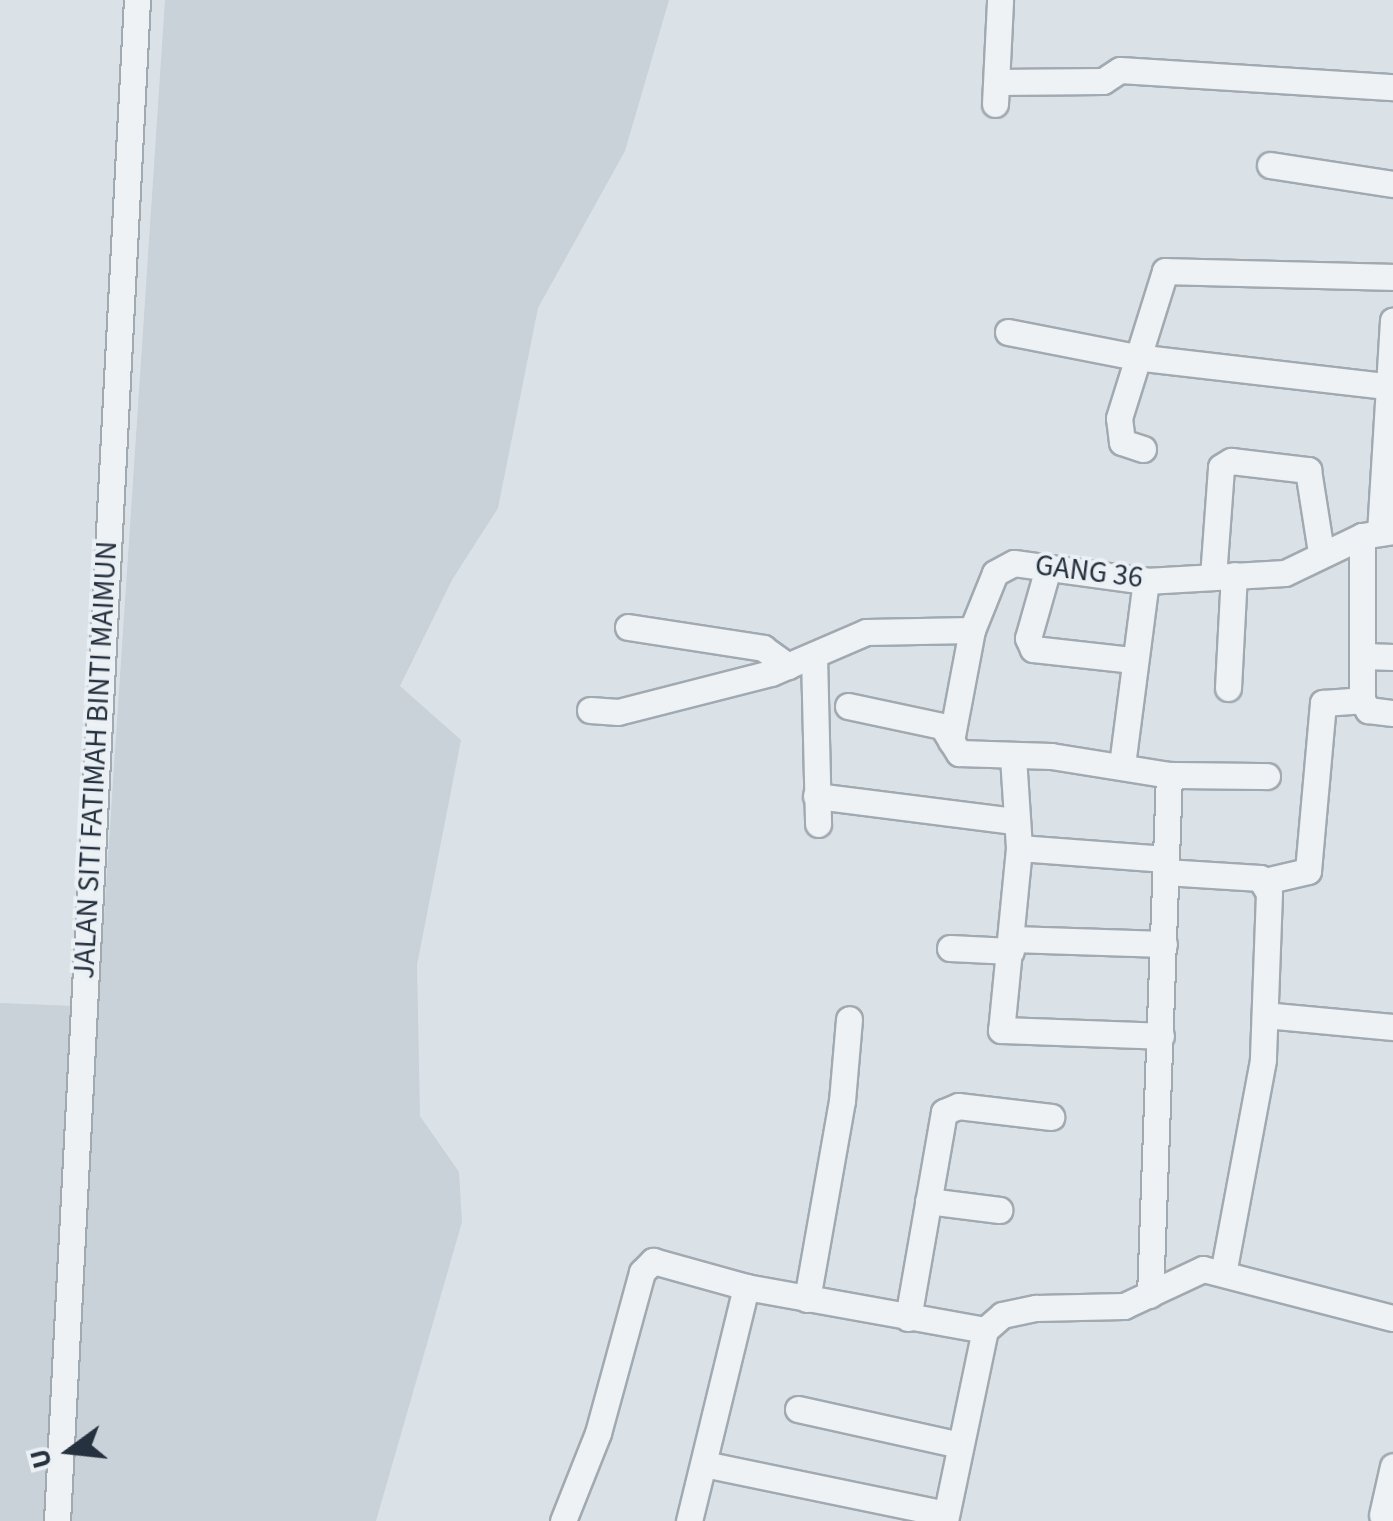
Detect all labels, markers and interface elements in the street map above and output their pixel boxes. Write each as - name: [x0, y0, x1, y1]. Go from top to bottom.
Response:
- street label: JALAN SITI FATIMAH BINTI MAIMUN: [67, 540, 125, 980]
- street label: GANG 36: [1033, 548, 1145, 596]
- north arrow: [20, 1401, 120, 1501]
- text: U: [19, 1445, 63, 1473]

